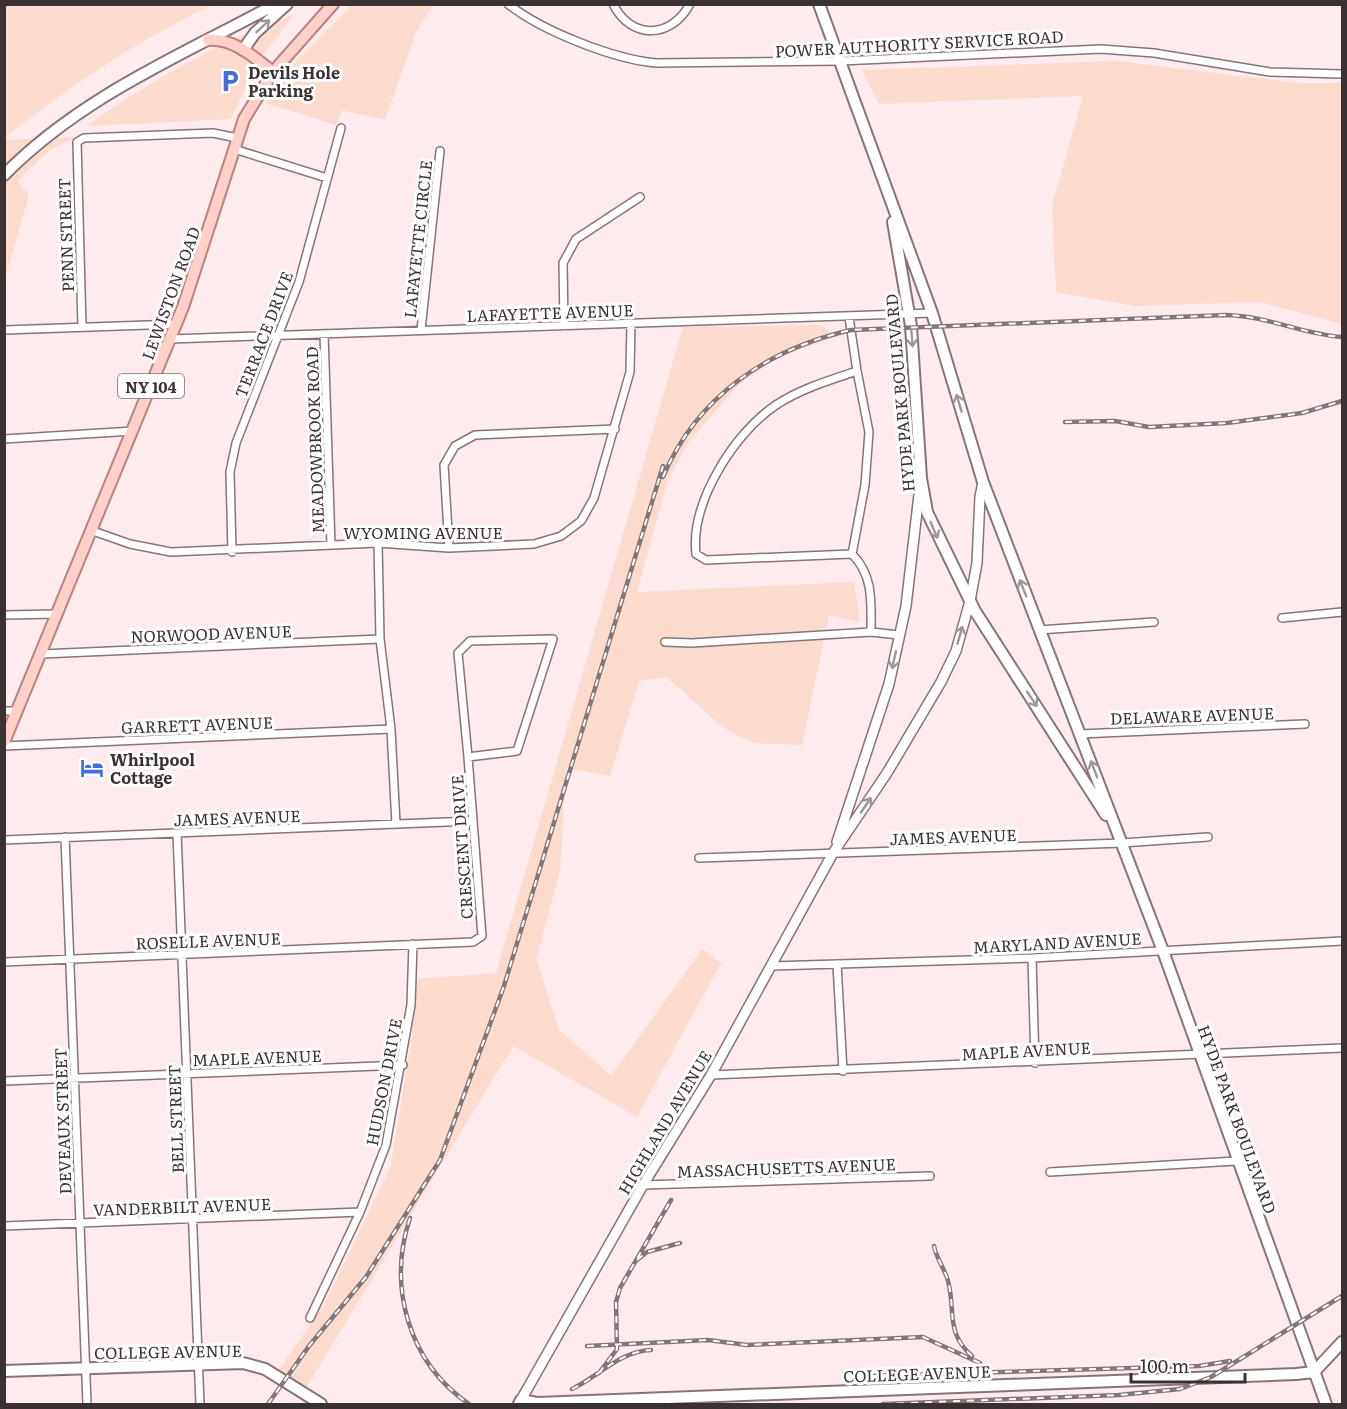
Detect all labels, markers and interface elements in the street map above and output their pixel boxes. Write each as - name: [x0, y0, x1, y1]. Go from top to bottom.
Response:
- one-way arrow: [255, 19, 270, 33]
- street label: POWER AUTHORITY SERVICE ROAD: [774, 23, 1064, 63]
- place label: Devils Hole Parking: [248, 60, 340, 102]
- parking icon: Devils Hole Parking: [217, 68, 243, 94]
- street label: LAFAYETTE CIRCLE: [397, 159, 437, 319]
- street label: PENN STREET: [51, 177, 79, 292]
- street label: LEWISTON ROAD: [135, 223, 205, 363]
- street label: TERRACE DRIVE: [228, 267, 298, 401]
- street label: HYDE PARK BOULEVARD: [878, 293, 920, 493]
- street label: LAFAYETTE AVENUE: [466, 297, 634, 327]
- one-way arrow: [907, 327, 918, 347]
- street label: MEADOWBROOK ROAD: [299, 346, 329, 534]
- road number: NY 104: [118, 374, 184, 398]
- one-way arrow: [953, 394, 964, 413]
- street label: WYOMING AVENUE: [343, 520, 503, 544]
- one-way arrow: [929, 521, 940, 539]
- one-way arrow: [1016, 579, 1027, 597]
- street label: NORWOOD AVENUE: [130, 618, 292, 648]
- one-way arrow: [955, 626, 966, 645]
- one-way arrow: [888, 650, 899, 669]
- one-way arrow: [1025, 690, 1038, 707]
- street label: DELAWARE AVENUE: [1110, 700, 1274, 730]
- street label: GARRETT AVENUE: [121, 709, 273, 739]
- place label: Whirlpool Cottage: [110, 747, 195, 789]
- hotel icon: Whirlpool Cottage: [79, 755, 105, 781]
- one-way arrow: [1088, 760, 1099, 779]
- street label: CRESCENT DRIVE: [444, 774, 478, 920]
- one-way arrow: [860, 797, 872, 813]
- street label: JAMES AVENUE: [173, 803, 301, 831]
- street label: JAMES AVENUE: [889, 822, 1017, 850]
- street label: ROSELLE AVENUE: [135, 925, 281, 955]
- street label: MARYLAND AVENUE: [972, 926, 1142, 958]
- street label: HUDSON DRIVE: [359, 1016, 407, 1148]
- street label: HYDE PARK BOULEVARD: [1193, 1021, 1283, 1217]
- street label: MAPLE AVENUE: [961, 1035, 1091, 1065]
- street label: MAPLE AVENUE: [192, 1043, 322, 1071]
- street label: HIGHLAND AVENUE: [611, 1045, 717, 1199]
- street label: DEVEAUX STREET: [47, 1047, 77, 1195]
- street label: BELL STREET: [161, 1064, 189, 1174]
- street label: MASSACHUSETTS AVENUE: [676, 1151, 896, 1183]
- street label: VANDERBILT AVENUE: [93, 1191, 271, 1221]
- street label: COLLEGE AVENUE: [94, 1338, 242, 1364]
- scale bar: [1131, 1346, 1245, 1384]
- text: 100 m: [1140, 1352, 1189, 1379]
- street label: COLLEGE AVENUE: [843, 1358, 991, 1388]

